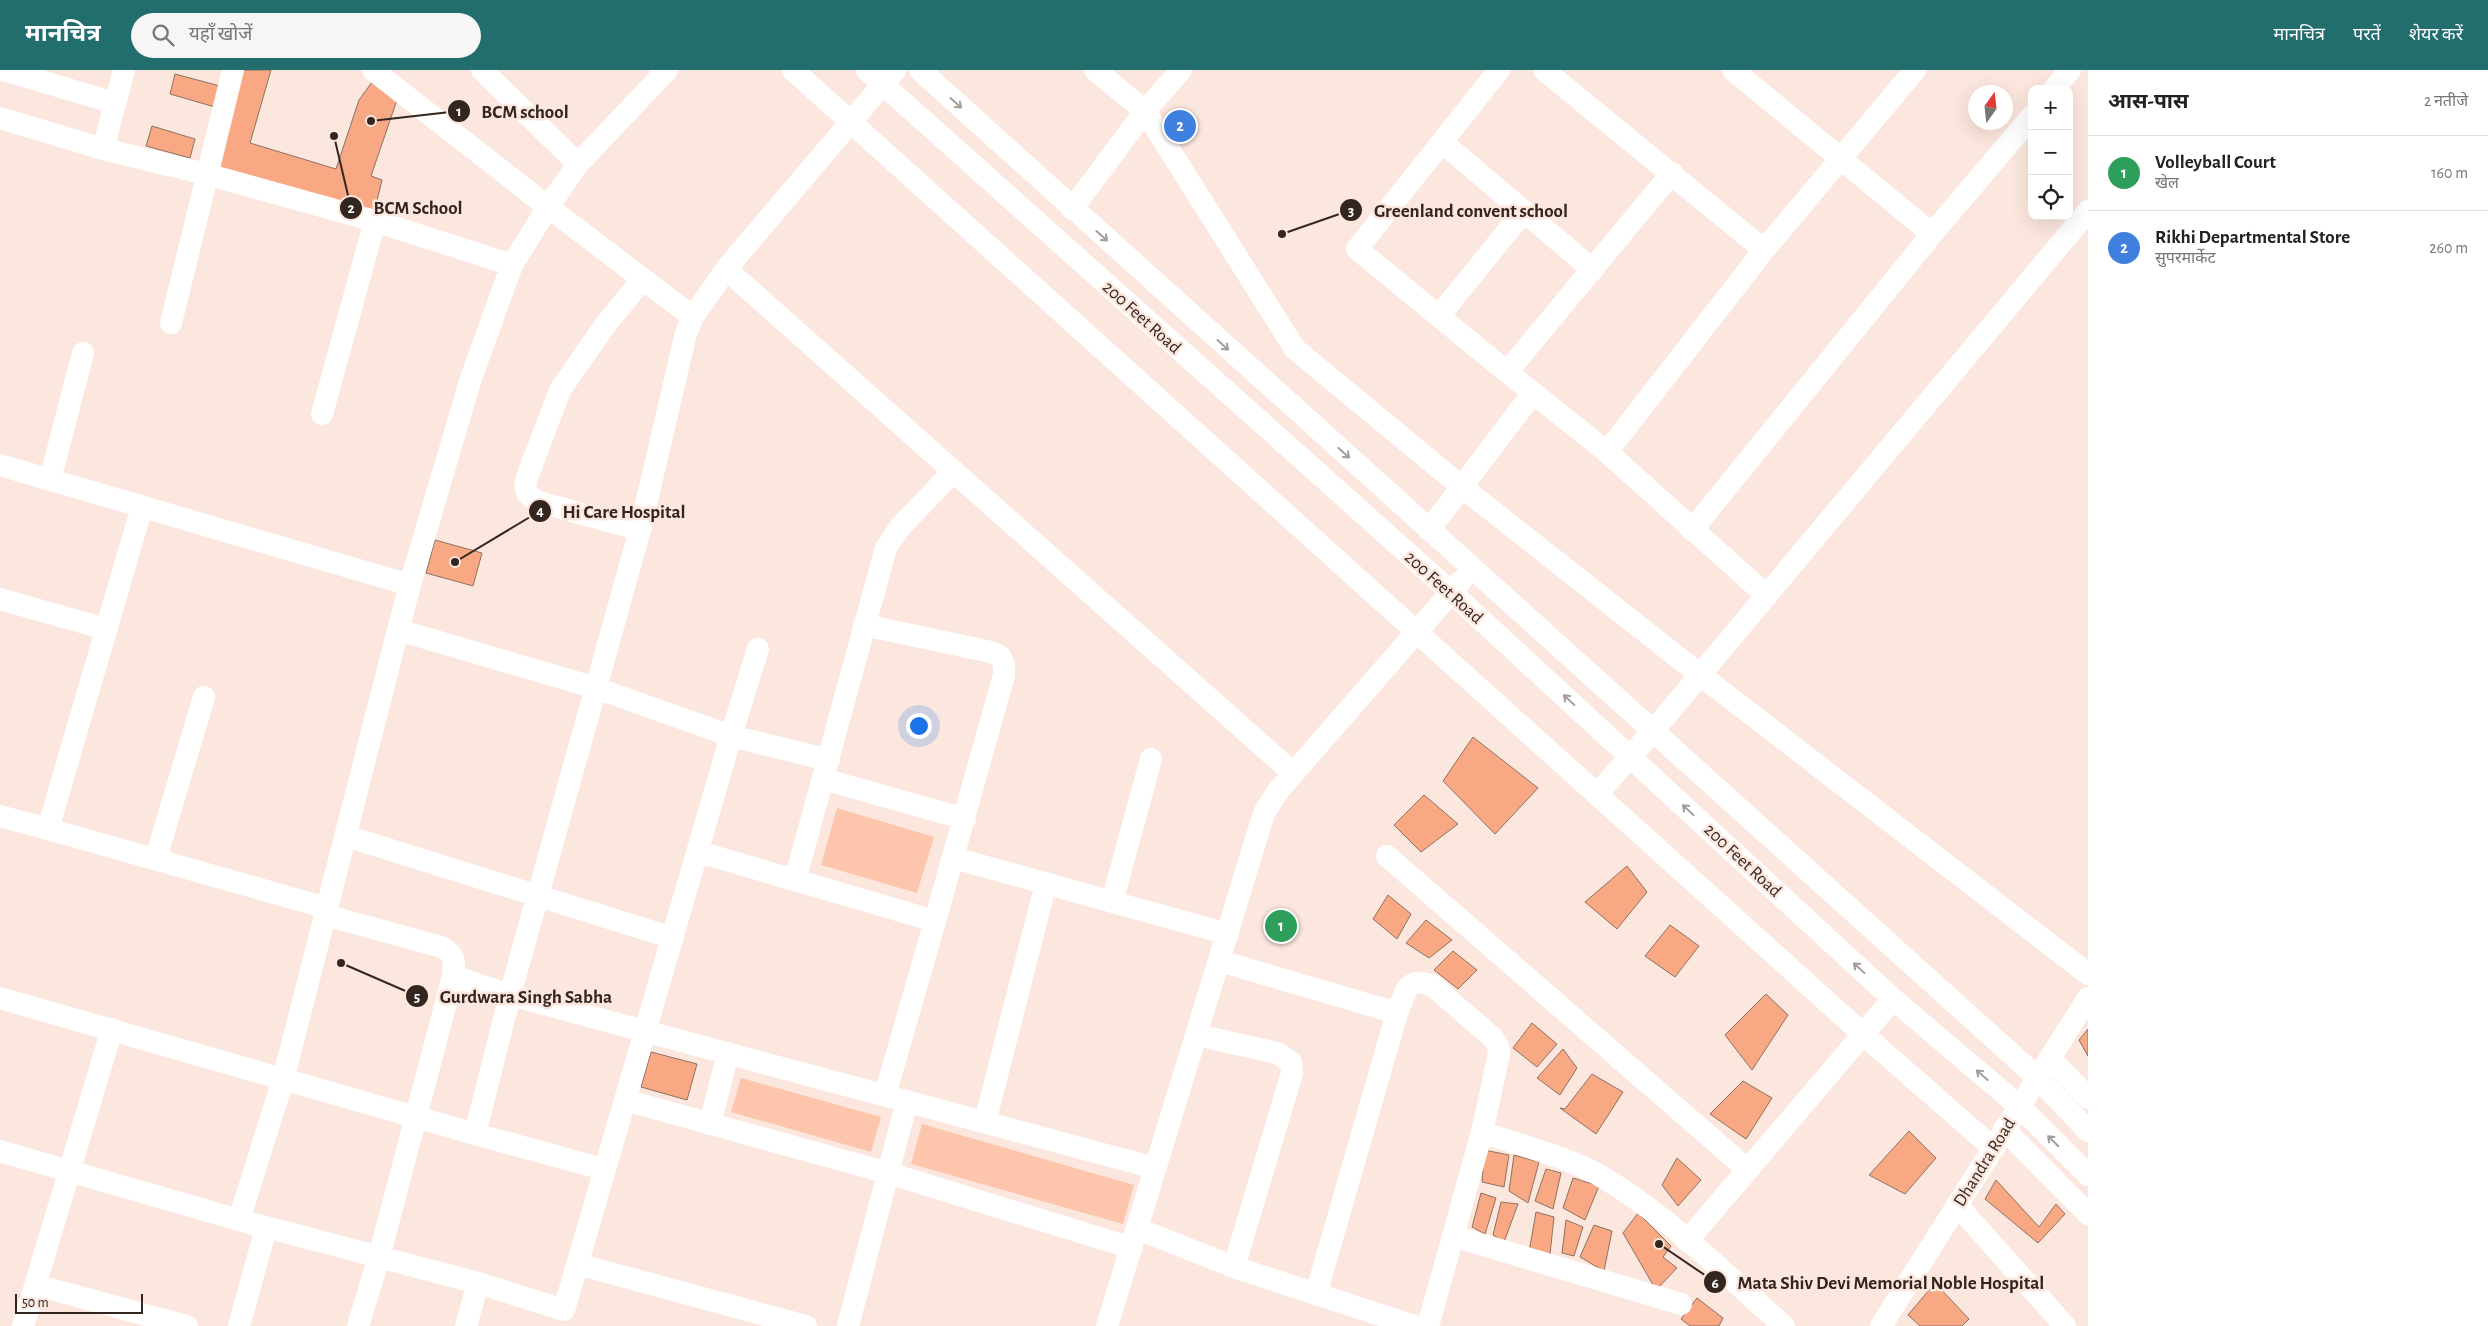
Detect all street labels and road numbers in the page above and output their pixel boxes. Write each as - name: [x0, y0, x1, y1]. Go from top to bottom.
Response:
- street label: 200 Feet Road: [1099, 278, 1184, 357]
- street label: 200 Feet Road: [1401, 548, 1486, 627]
- street label: 200 Feet Road: [1700, 821, 1784, 901]
- street label: Dhandra Road: [1951, 1115, 2019, 1210]

